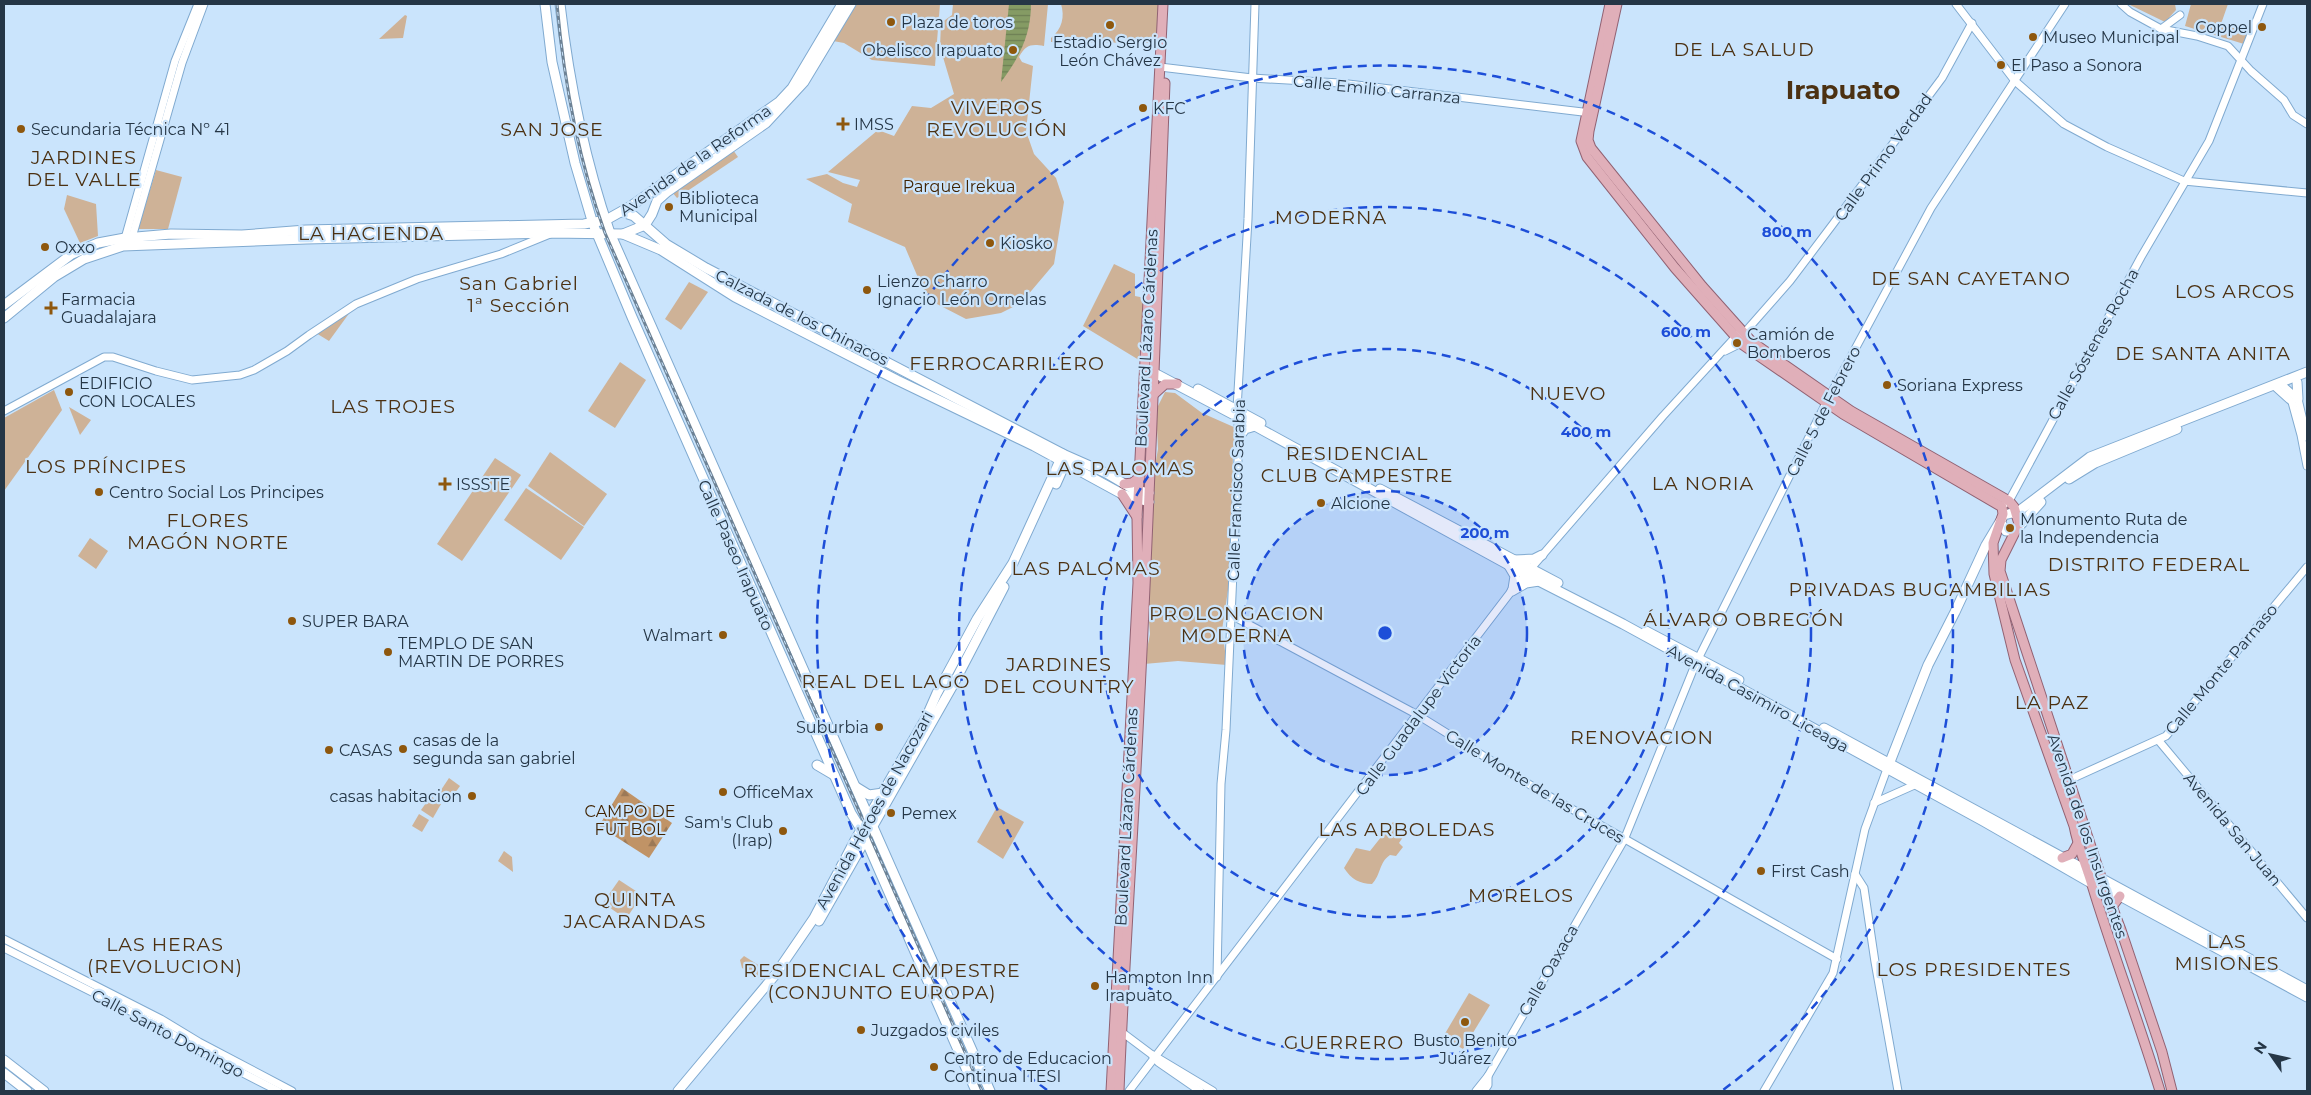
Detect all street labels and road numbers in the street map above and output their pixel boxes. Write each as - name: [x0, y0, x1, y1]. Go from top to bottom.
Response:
- street label: Calle Emilio Carranza: [1292, 71, 1462, 108]
- street label: Calle Primo Verdad: [1831, 90, 1936, 225]
- street label: Avenida de la Reforma: [616, 101, 775, 220]
- street label: Boulevard Lázaro Cárdenas: [1131, 228, 1162, 447]
- street label: Calle Sóstenes Rocha: [2044, 265, 2143, 423]
- street label: Calzada de los Chinacos: [712, 266, 892, 369]
- street label: Calle 5 de Febrero: [1782, 343, 1864, 479]
- street label: Calle Francisco Sarabia: [1224, 399, 1249, 581]
- street label: Calle Paseo Irapuato: [694, 477, 777, 633]
- street label: Calle Monte Parnaso: [2161, 600, 2281, 738]
- street label: Calle Guadalupe Victoria: [1352, 631, 1485, 799]
- street label: Avenida Casimiro Liceaga: [1663, 640, 1852, 756]
- street label: Boulevard Lázaro Cárdenas: [1111, 707, 1142, 926]
- street label: Avenida Héroes de Nacozari: [812, 708, 937, 913]
- street label: Calle Monte de las Cruces: [1442, 726, 1627, 847]
- street label: Avenida de los Insurgentes: [2043, 731, 2132, 941]
- street label: Avenida San Juan: [2180, 769, 2286, 890]
- street label: Calle Oaxaca: [1515, 921, 1582, 1019]
- street label: Calle Santo Domingo: [88, 985, 247, 1082]

